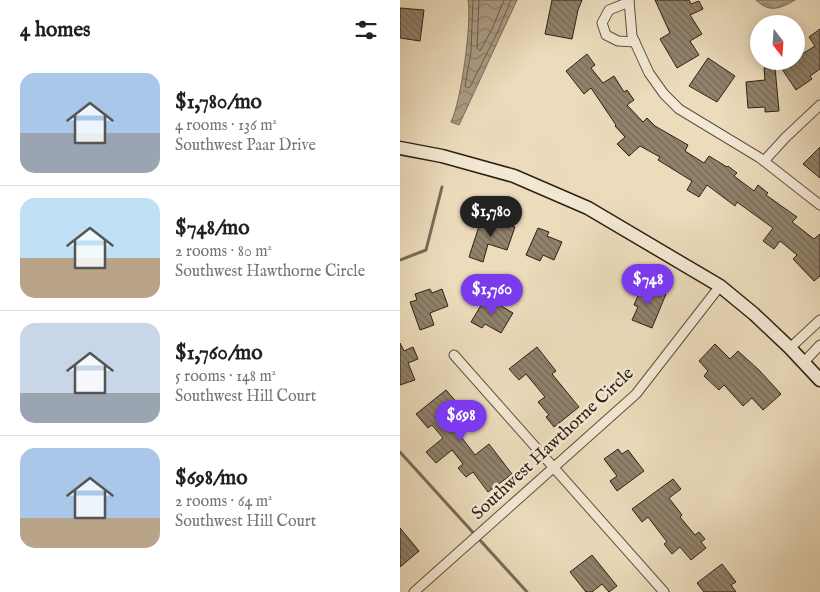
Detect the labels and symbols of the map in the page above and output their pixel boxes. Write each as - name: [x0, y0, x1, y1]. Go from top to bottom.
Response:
- north arrow: [750, 15, 805, 70]
- pin: $1,780: [450, 196, 532, 238]
- pin: $748: [618, 264, 678, 306]
- pin: $1,760: [451, 274, 533, 316]
- street label: Southwest Hawthorne Circle: [467, 363, 639, 525]
- pin: $698: [431, 400, 491, 442]

